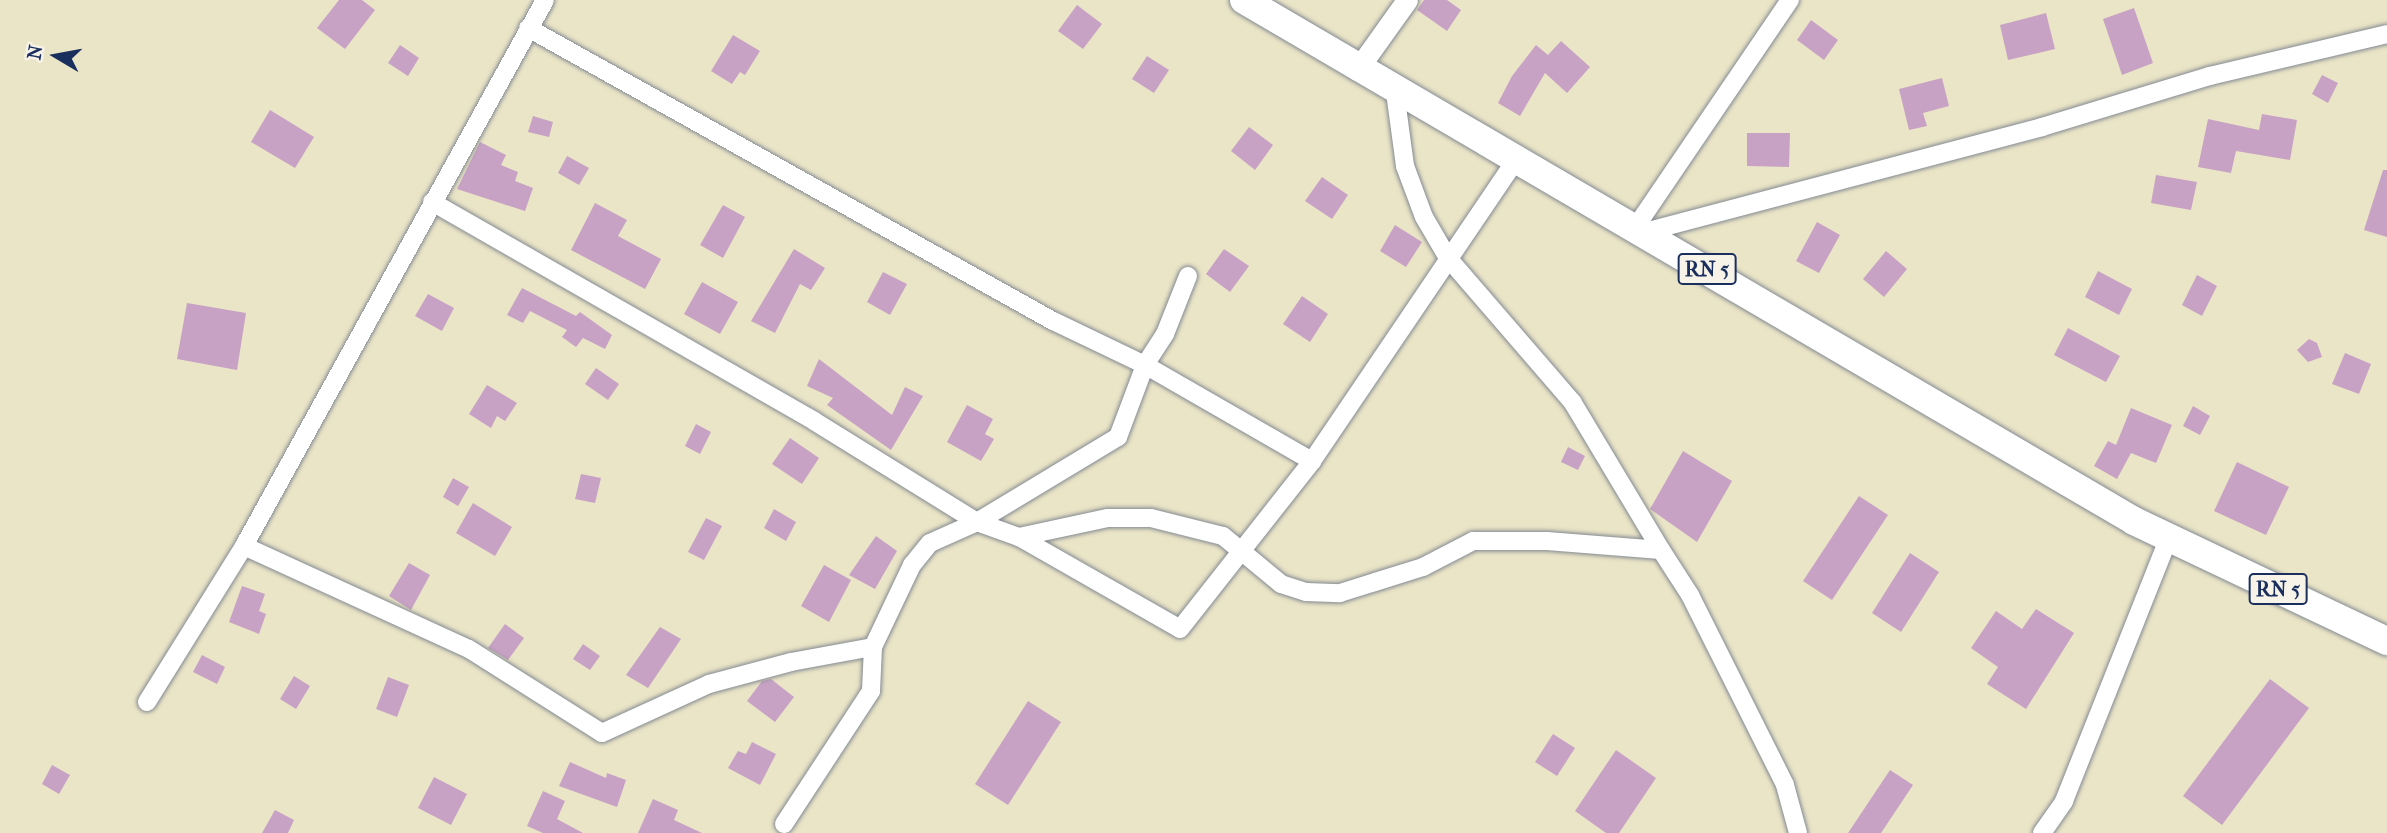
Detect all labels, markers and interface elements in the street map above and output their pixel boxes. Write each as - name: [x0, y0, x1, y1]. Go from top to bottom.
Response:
- north arrow: [21, 21, 91, 91]
- text: N: [23, 43, 47, 61]
- road number: RN 5: [1677, 252, 1737, 286]
- road number: RN 5: [2248, 572, 2308, 606]

